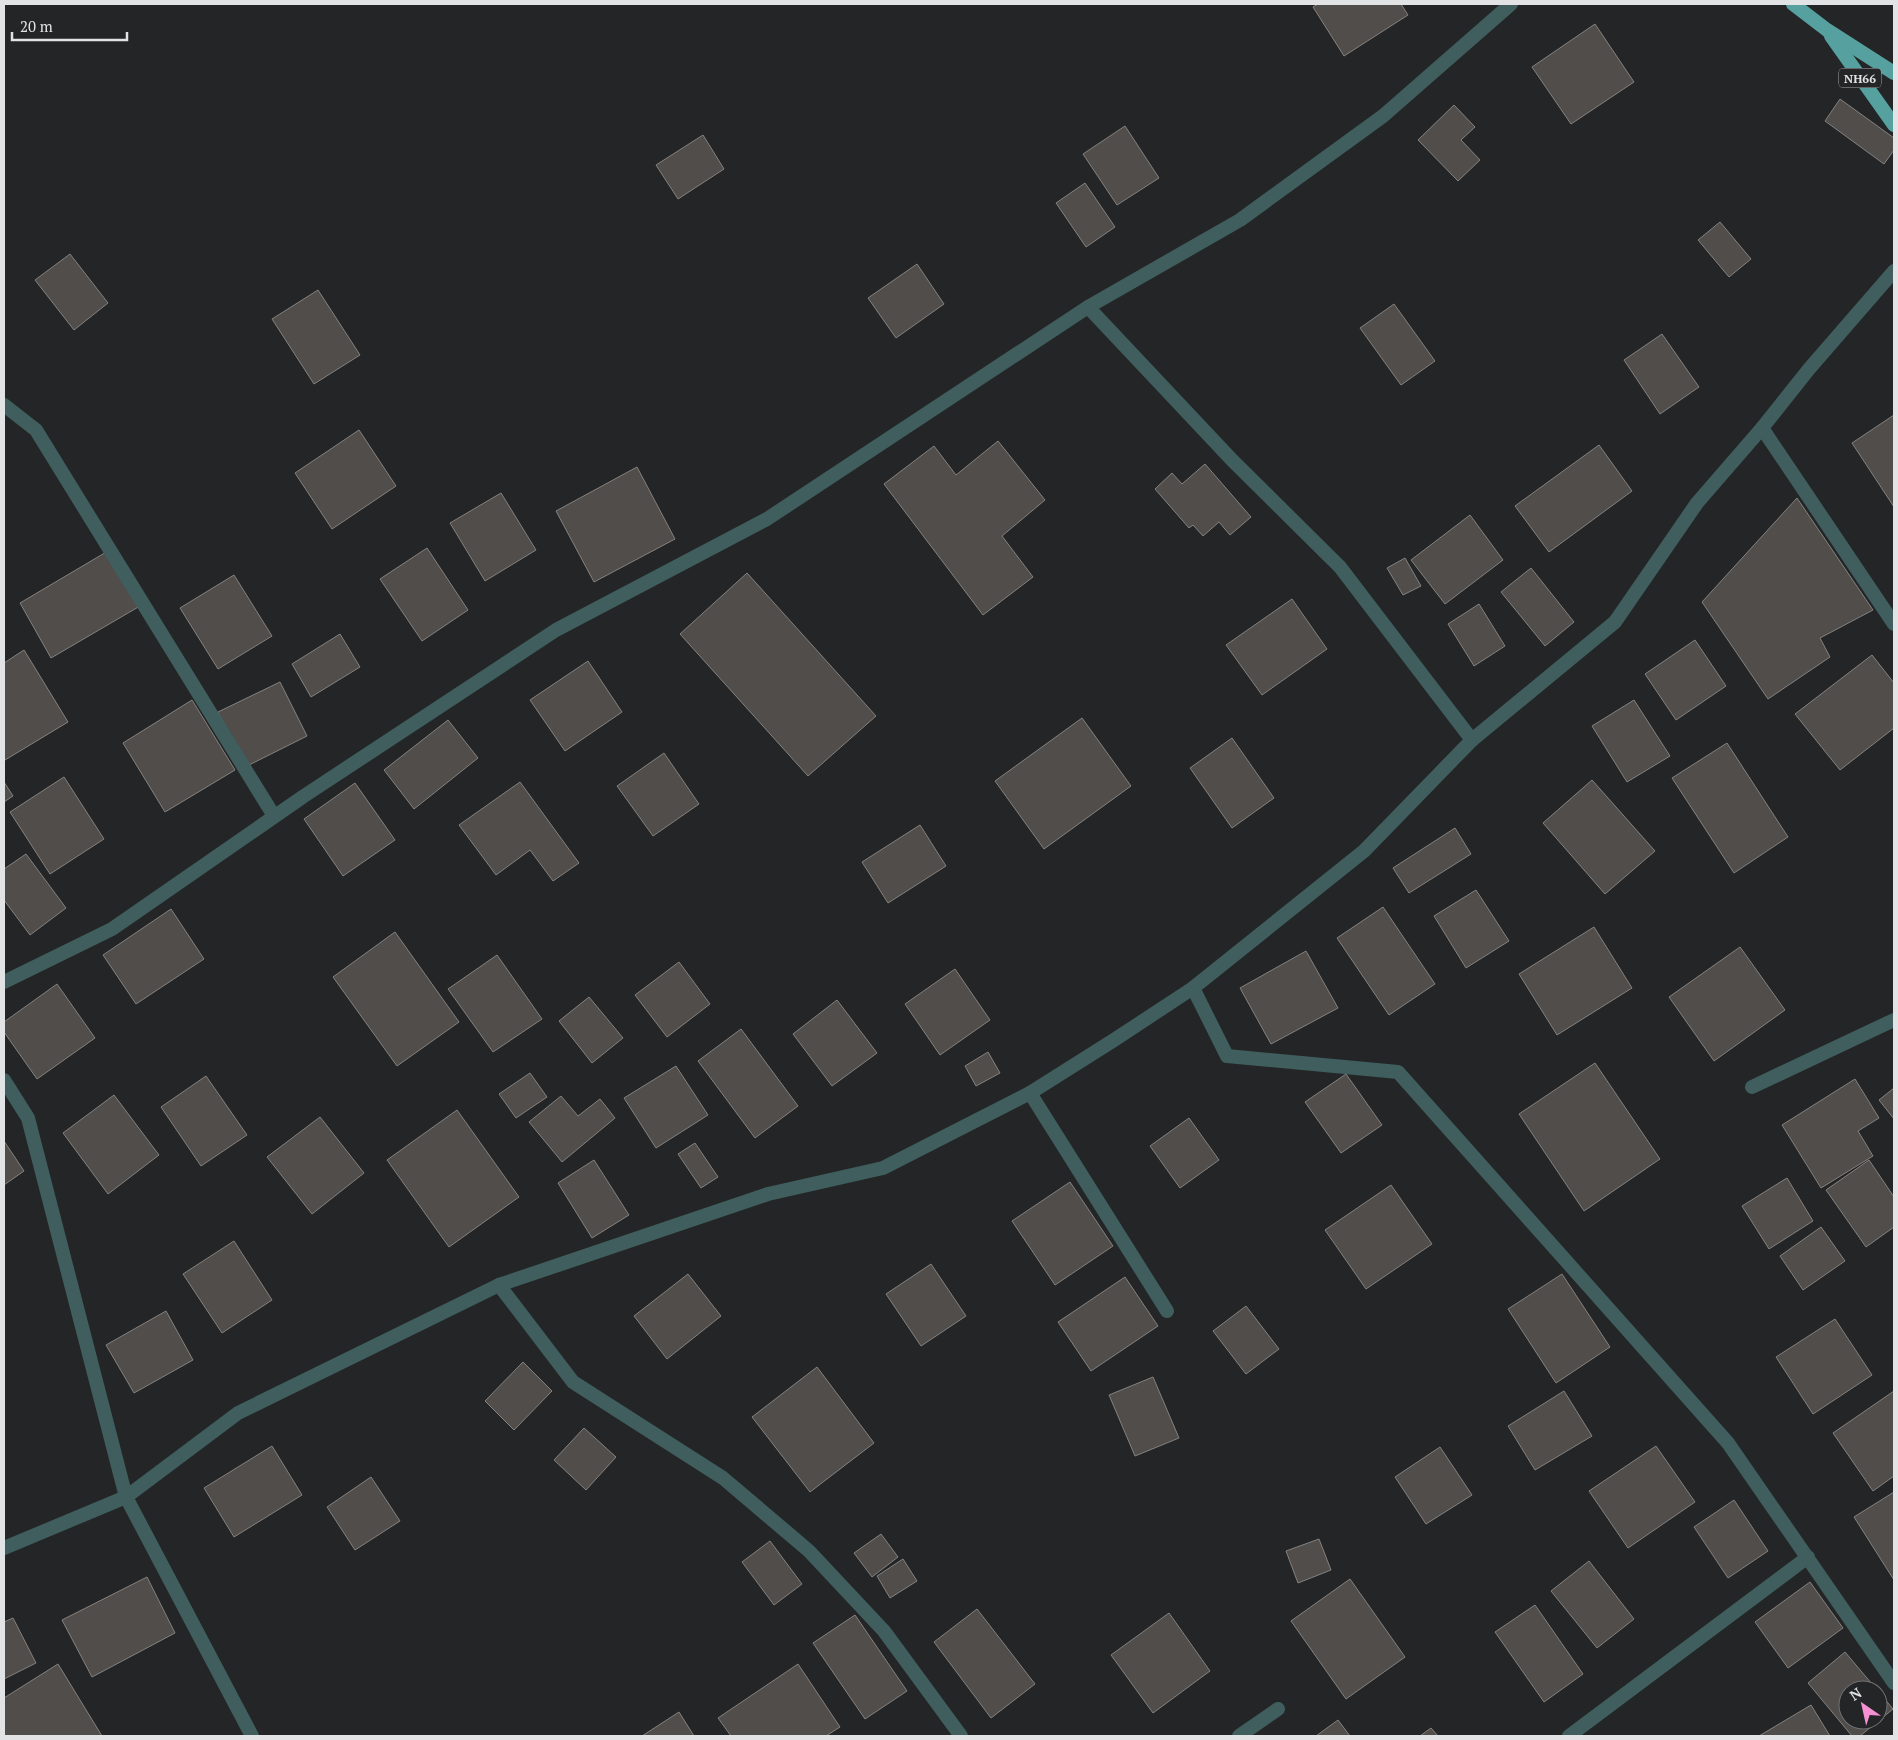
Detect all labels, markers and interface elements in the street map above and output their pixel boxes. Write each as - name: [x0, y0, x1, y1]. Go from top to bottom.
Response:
- scale bar: [12, 10, 128, 42]
- text: 20 m: [20, 16, 53, 36]
- road number: NH66: [1839, 68, 1881, 88]
- north arrow: [1838, 1680, 1888, 1730]
- text: N: [1846, 1683, 1865, 1705]

